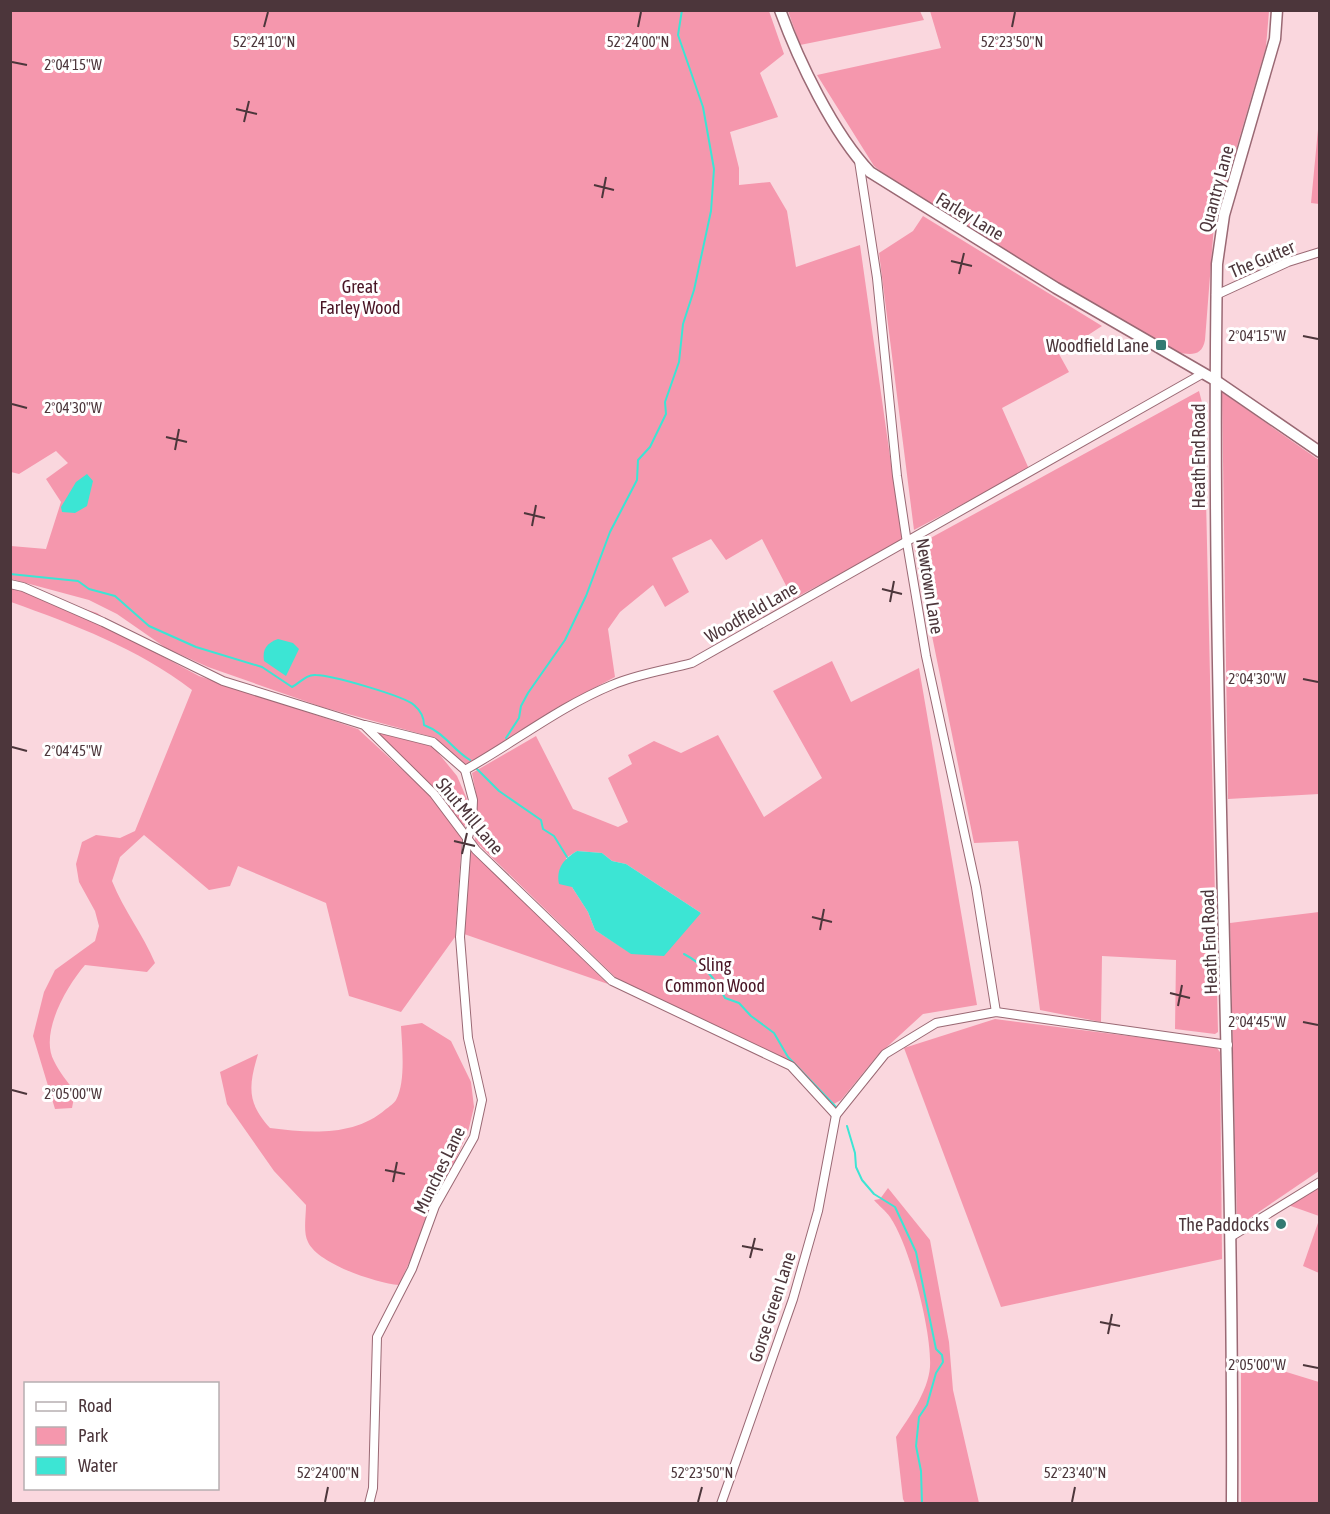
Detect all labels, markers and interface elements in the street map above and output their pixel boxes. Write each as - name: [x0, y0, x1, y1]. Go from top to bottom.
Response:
- text: 52°24'10"N: [233, 33, 295, 50]
- text: 52°24'00"N: [607, 33, 669, 50]
- text: 52°23'50"N: [981, 33, 1043, 50]
- text: 2°04'15"W: [44, 56, 102, 73]
- street label: Quantry Lane: [1194, 143, 1238, 235]
- street label: Farley Lane: [932, 188, 1008, 244]
- street label: The Gutter: [1226, 236, 1298, 282]
- park label: Great Farley Wood: [320, 276, 401, 318]
- text: 2°04'15"W: [1228, 327, 1286, 344]
- place label: Woodfield Lane: [1046, 335, 1149, 356]
- marker: Woodfield Lane: [1154, 338, 1168, 352]
- text: 2°04'30"W: [44, 399, 102, 416]
- street label: Heath End Road: [1188, 403, 1209, 509]
- street label: Newtown Lane: [912, 537, 948, 635]
- street label: Woodfield Lane: [701, 577, 801, 647]
- text: 2°04'30"W: [1228, 670, 1286, 687]
- text: 2°04'45"W: [44, 742, 102, 759]
- street label: Shut Mill Lane: [432, 774, 508, 858]
- street label: Heath End Road: [1197, 889, 1221, 995]
- park label: Sling Common Wood: [665, 954, 765, 996]
- text: 2°04'45"W: [1228, 1013, 1286, 1030]
- text: 2°05'00"W: [44, 1085, 102, 1102]
- street label: Munches Lane: [409, 1123, 469, 1217]
- place label: The Paddocks: [1179, 1214, 1269, 1235]
- marker: The Paddocks: [1274, 1217, 1288, 1231]
- street label: Gorse Green Lane: [744, 1249, 800, 1365]
- text: 2°05'00"W: [1228, 1356, 1286, 1373]
- legend: [24, 1382, 219, 1490]
- text: Road: [78, 1395, 112, 1416]
- text: Park: [78, 1425, 108, 1446]
- text: Water: [78, 1455, 118, 1476]
- text: 52°24'00"N: [297, 1464, 359, 1481]
- text: 52°23'50"N: [671, 1464, 733, 1481]
- text: 52°23'40"N: [1044, 1464, 1106, 1481]

